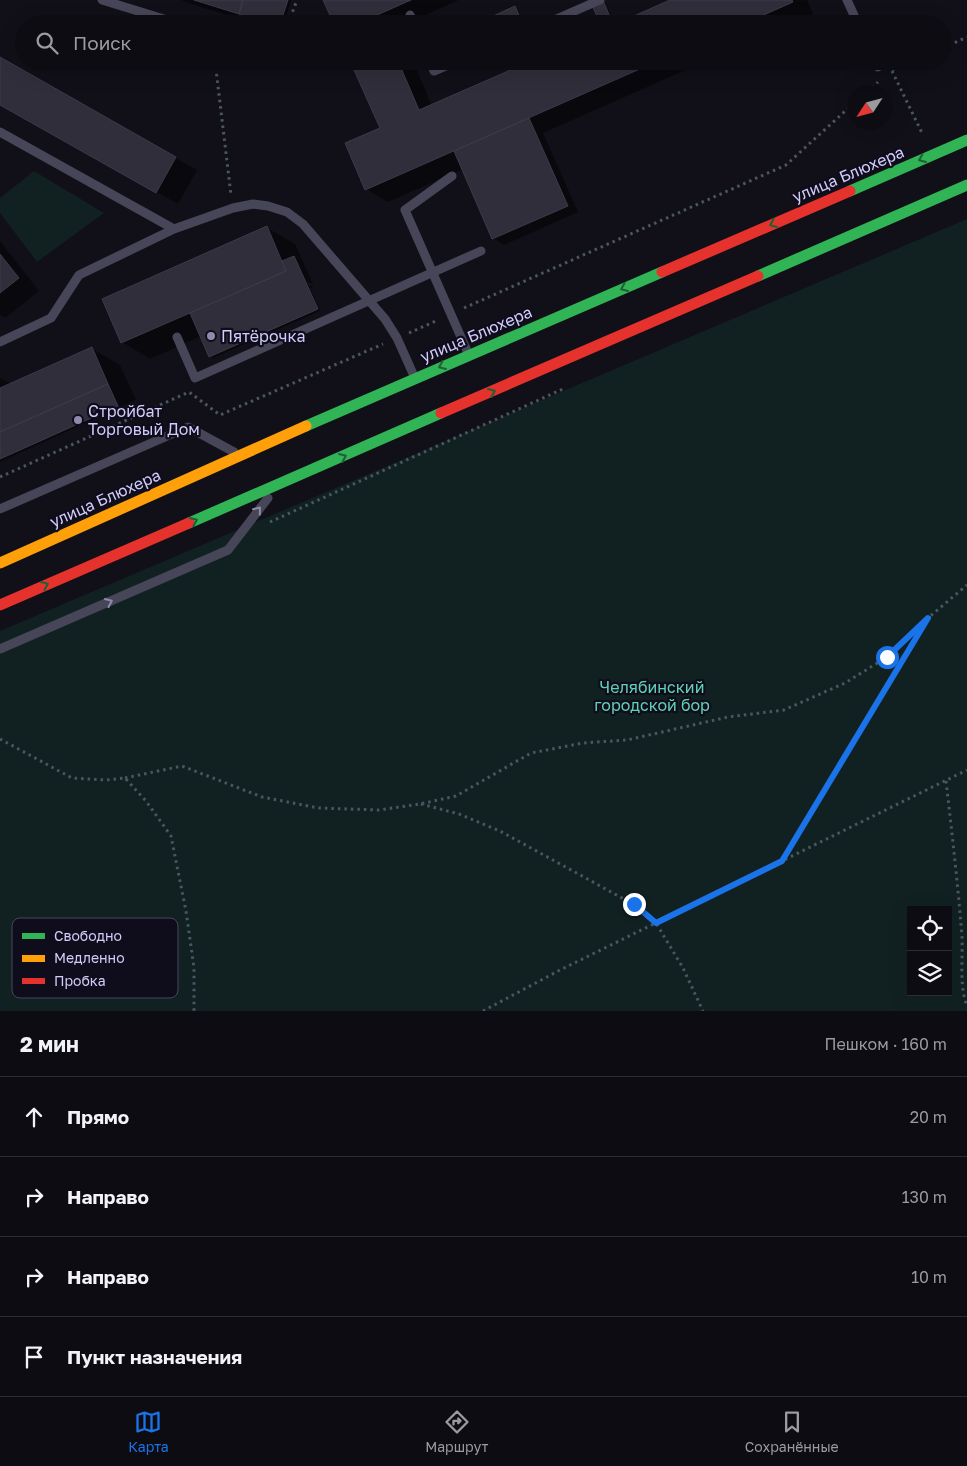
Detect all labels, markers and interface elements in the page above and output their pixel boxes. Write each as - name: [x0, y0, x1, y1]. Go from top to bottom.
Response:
- search box: [15, 15, 952, 70]
- icon: search: [33, 29, 61, 57]
- text: Поиск: [73, 31, 132, 54]
- north arrow: [847, 85, 892, 130]
- street label: улица Блюхера: [789, 141, 907, 207]
- one-way arrow: [918, 153, 927, 164]
- one-way arrow: [769, 217, 778, 228]
- one-way arrow: [620, 282, 629, 293]
- street label: улица Блюхера: [417, 301, 535, 367]
- place label: Пятёрочка: [221, 326, 305, 346]
- marker: Пятёрочка: [205, 330, 217, 342]
- one-way arrow: [439, 361, 447, 371]
- one-way arrow: [487, 388, 496, 399]
- place label: Стройбат Торговый Дом: [88, 401, 200, 439]
- marker: Стройбат Торговый Дом: [72, 414, 84, 426]
- one-way arrow: [338, 452, 347, 463]
- street label: улица Блюхера: [46, 465, 164, 531]
- one-way arrow: [253, 507, 261, 516]
- one-way arrow: [189, 517, 198, 528]
- one-way arrow: [40, 581, 49, 592]
- one-way arrow: [104, 598, 113, 609]
- route start: [876, 646, 899, 669]
- park label: Челябинский городской бор: [594, 677, 710, 715]
- route end: [623, 893, 646, 916]
- map controls: [907, 906, 952, 996]
- button: locate: [907, 906, 952, 951]
- legend: [12, 918, 178, 998]
- text: Свободно: [54, 927, 122, 944]
- text: Медленно: [54, 949, 125, 966]
- button: layers: [907, 951, 952, 996]
- text: Пробка: [54, 972, 106, 989]
- text: 2 мин: [20, 1031, 79, 1057]
- text: Пешком · 160 m: [824, 1034, 947, 1054]
- icon: ahead: [20, 1103, 48, 1131]
- text: Прямо: [67, 1105, 129, 1128]
- text: 20 m: [910, 1107, 947, 1127]
- icon: right: [20, 1183, 48, 1211]
- text: Направо: [67, 1185, 149, 1208]
- text: 130 m: [902, 1187, 947, 1207]
- icon: right: [20, 1263, 48, 1291]
- text: Направо: [67, 1265, 149, 1288]
- text: 10 m: [911, 1267, 947, 1287]
- icon: arrive: [20, 1343, 48, 1371]
- text: Пункт назначения: [67, 1345, 242, 1368]
- tab: Карта: [128, 1408, 169, 1455]
- tab: Маршрут: [425, 1408, 488, 1455]
- tab: Сохранённые: [745, 1408, 839, 1455]

